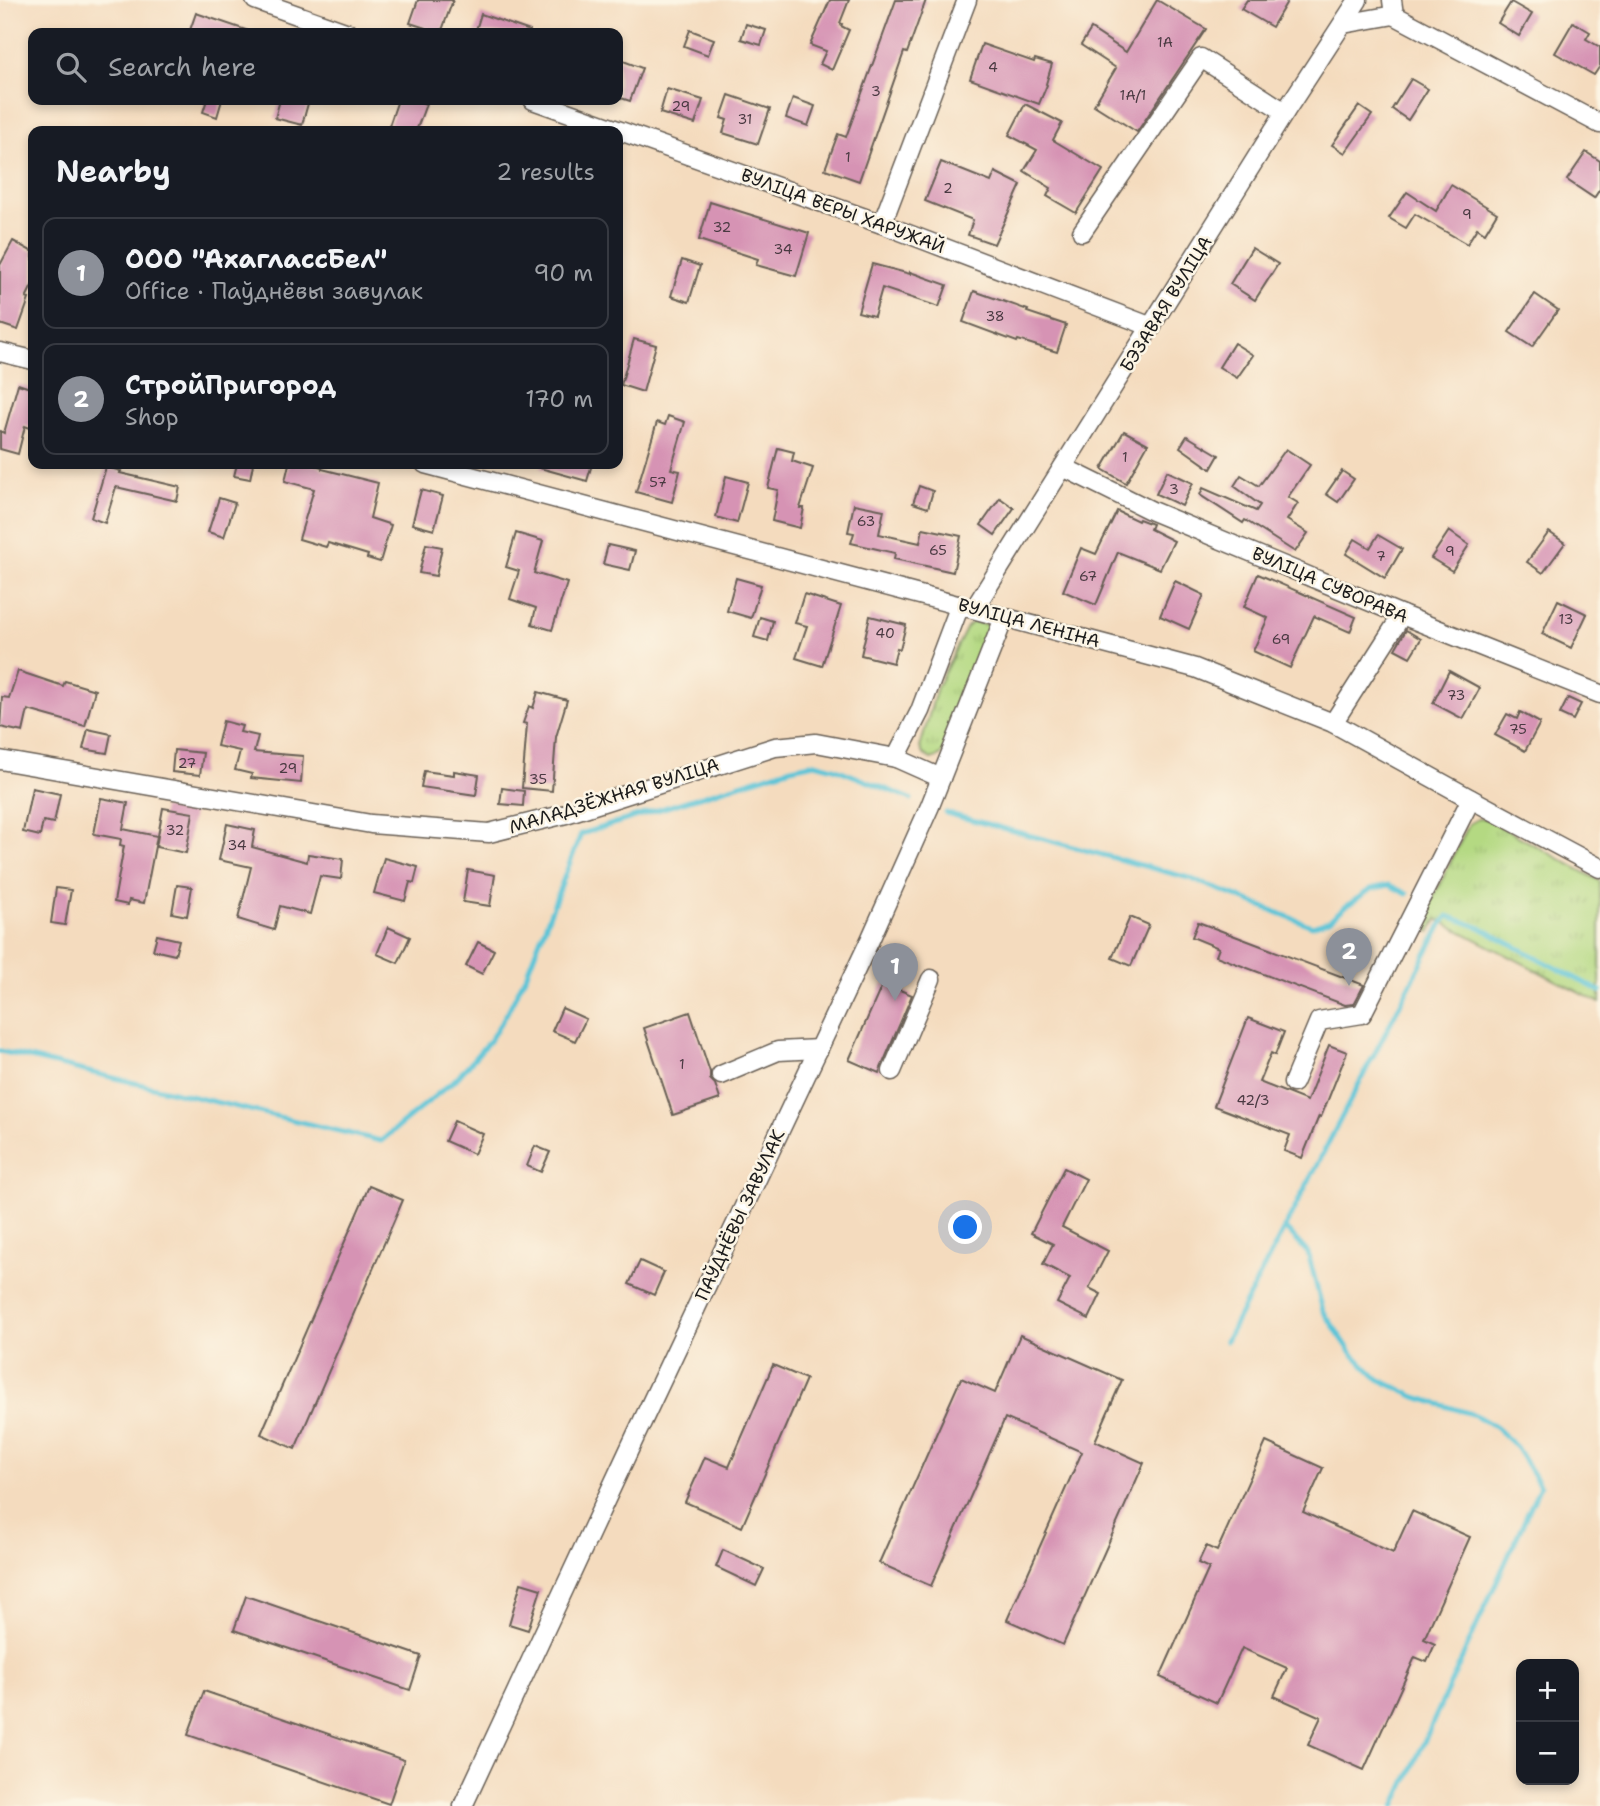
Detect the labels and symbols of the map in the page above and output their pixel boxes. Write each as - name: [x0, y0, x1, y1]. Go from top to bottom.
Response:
- house number: 1А: [1157, 33, 1173, 51]
- house number: 4: [988, 58, 998, 76]
- house number: 3: [871, 82, 881, 100]
- house number: 1А/1: [1120, 86, 1146, 104]
- house number: 29: [672, 97, 690, 115]
- house number: 31: [738, 110, 752, 128]
- house number: 1: [845, 148, 851, 166]
- street label: ВУЛІЦА ВЕРЫ ХАРУЖАЙ: [738, 163, 948, 259]
- house number: 2: [943, 179, 953, 197]
- house number: 9: [1462, 205, 1472, 223]
- house number: 32: [713, 218, 731, 236]
- street label: БЭЗАВАЯ ВУЛІЦА: [1114, 231, 1218, 377]
- house number: 34: [773, 240, 793, 258]
- house number: 38: [985, 307, 1005, 325]
- house number: 1: [1122, 448, 1128, 466]
- house number: 57: [649, 473, 667, 491]
- house number: 3: [1169, 480, 1179, 498]
- house number: 63: [857, 512, 875, 530]
- house number: 65: [929, 541, 947, 559]
- street label: ВУЛІЦА СУВОРАВА: [1248, 541, 1412, 629]
- house number: 9: [1445, 542, 1455, 560]
- house number: 7: [1376, 547, 1386, 565]
- house number: 67: [1079, 567, 1097, 585]
- street label: ВУЛІЦА ЛЕНІНА: [955, 593, 1103, 653]
- house number: 13: [1559, 610, 1573, 628]
- house number: 40: [875, 624, 895, 642]
- house number: 69: [1272, 630, 1290, 648]
- house number: 73: [1447, 686, 1465, 704]
- house number: 75: [1509, 720, 1527, 738]
- street label: МАЛАДЗЁЖНАЯ ВУЛІЦА: [506, 753, 722, 839]
- house number: 27: [178, 754, 196, 772]
- house number: 29: [279, 759, 297, 777]
- house number: 35: [529, 770, 547, 788]
- house number: 32: [166, 821, 184, 839]
- house number: 34: [227, 836, 247, 854]
- pin: 2: [1326, 928, 1372, 986]
- pin: 1: [872, 943, 918, 1001]
- house number: 1: [679, 1055, 685, 1073]
- house number: 42/3: [1237, 1091, 1269, 1109]
- street label: ПАЎДНЁВЫ ЗАВУЛАК: [690, 1125, 790, 1305]
- your location: [948, 1210, 982, 1244]

